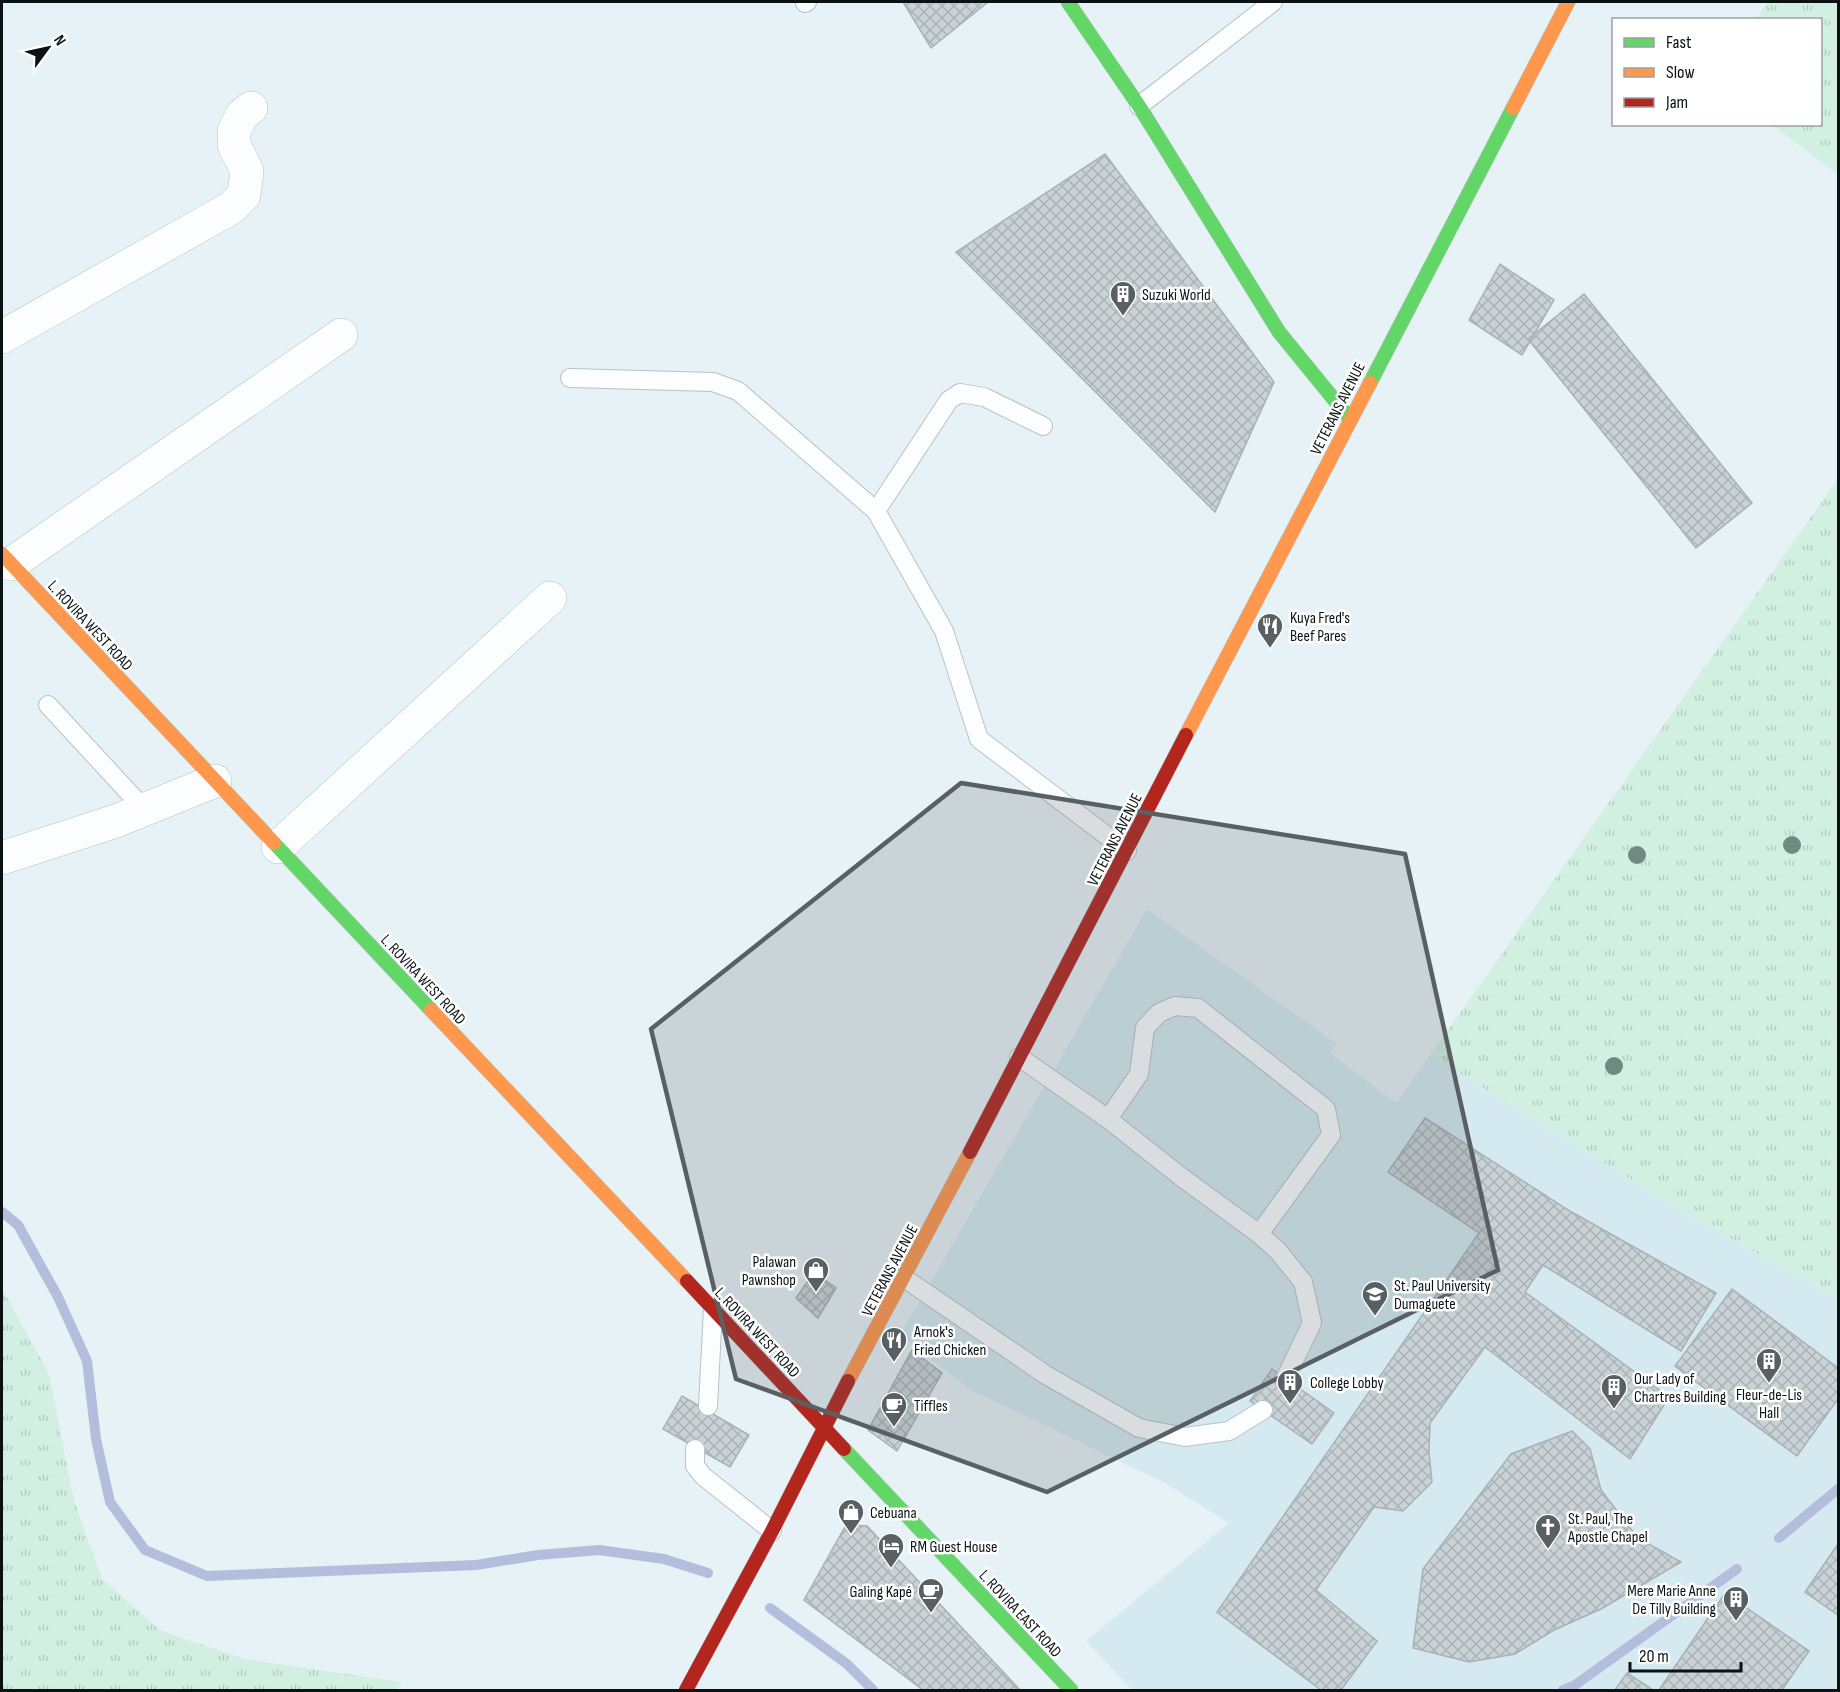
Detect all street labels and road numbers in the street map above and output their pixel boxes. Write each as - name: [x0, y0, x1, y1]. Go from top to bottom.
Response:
- street label: VETERANS AVENUE: [1307, 359, 1370, 458]
- street label: L. ROVIRA WEST ROAD: [43, 577, 137, 675]
- street label: VETERANS AVENUE: [1084, 790, 1147, 889]
- street label: L. ROVIRA WEST ROAD: [376, 931, 470, 1029]
- street label: VETERANS AVENUE: [858, 1221, 923, 1320]
- street label: L. ROVIRA WEST ROAD: [710, 1284, 804, 1382]
- street label: L. ROVIRA EAST ROAD: [975, 1566, 1065, 1662]

